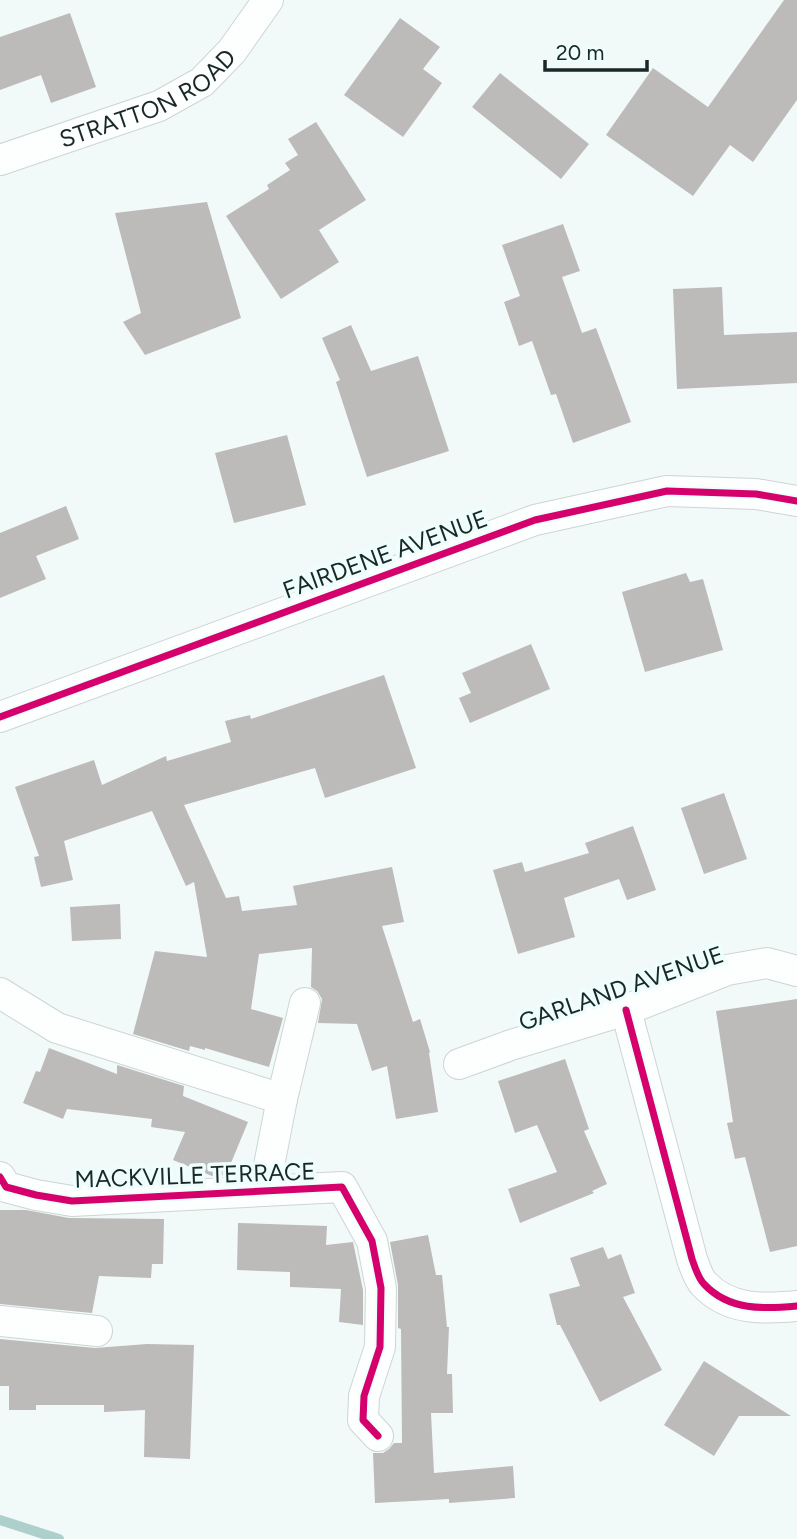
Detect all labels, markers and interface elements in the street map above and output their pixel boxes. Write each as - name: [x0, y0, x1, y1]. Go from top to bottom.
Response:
- scale bar: [545, 28, 646, 72]
- text: 20 m: [556, 40, 604, 65]
- street label: STRATTON ROAD: [55, 42, 241, 153]
- street label: FAIRDENE AVENUE: [279, 503, 491, 605]
- street label: GARLAND AVENUE: [515, 939, 727, 1037]
- street label: MACKVILLE TERRACE: [74, 1156, 316, 1194]

